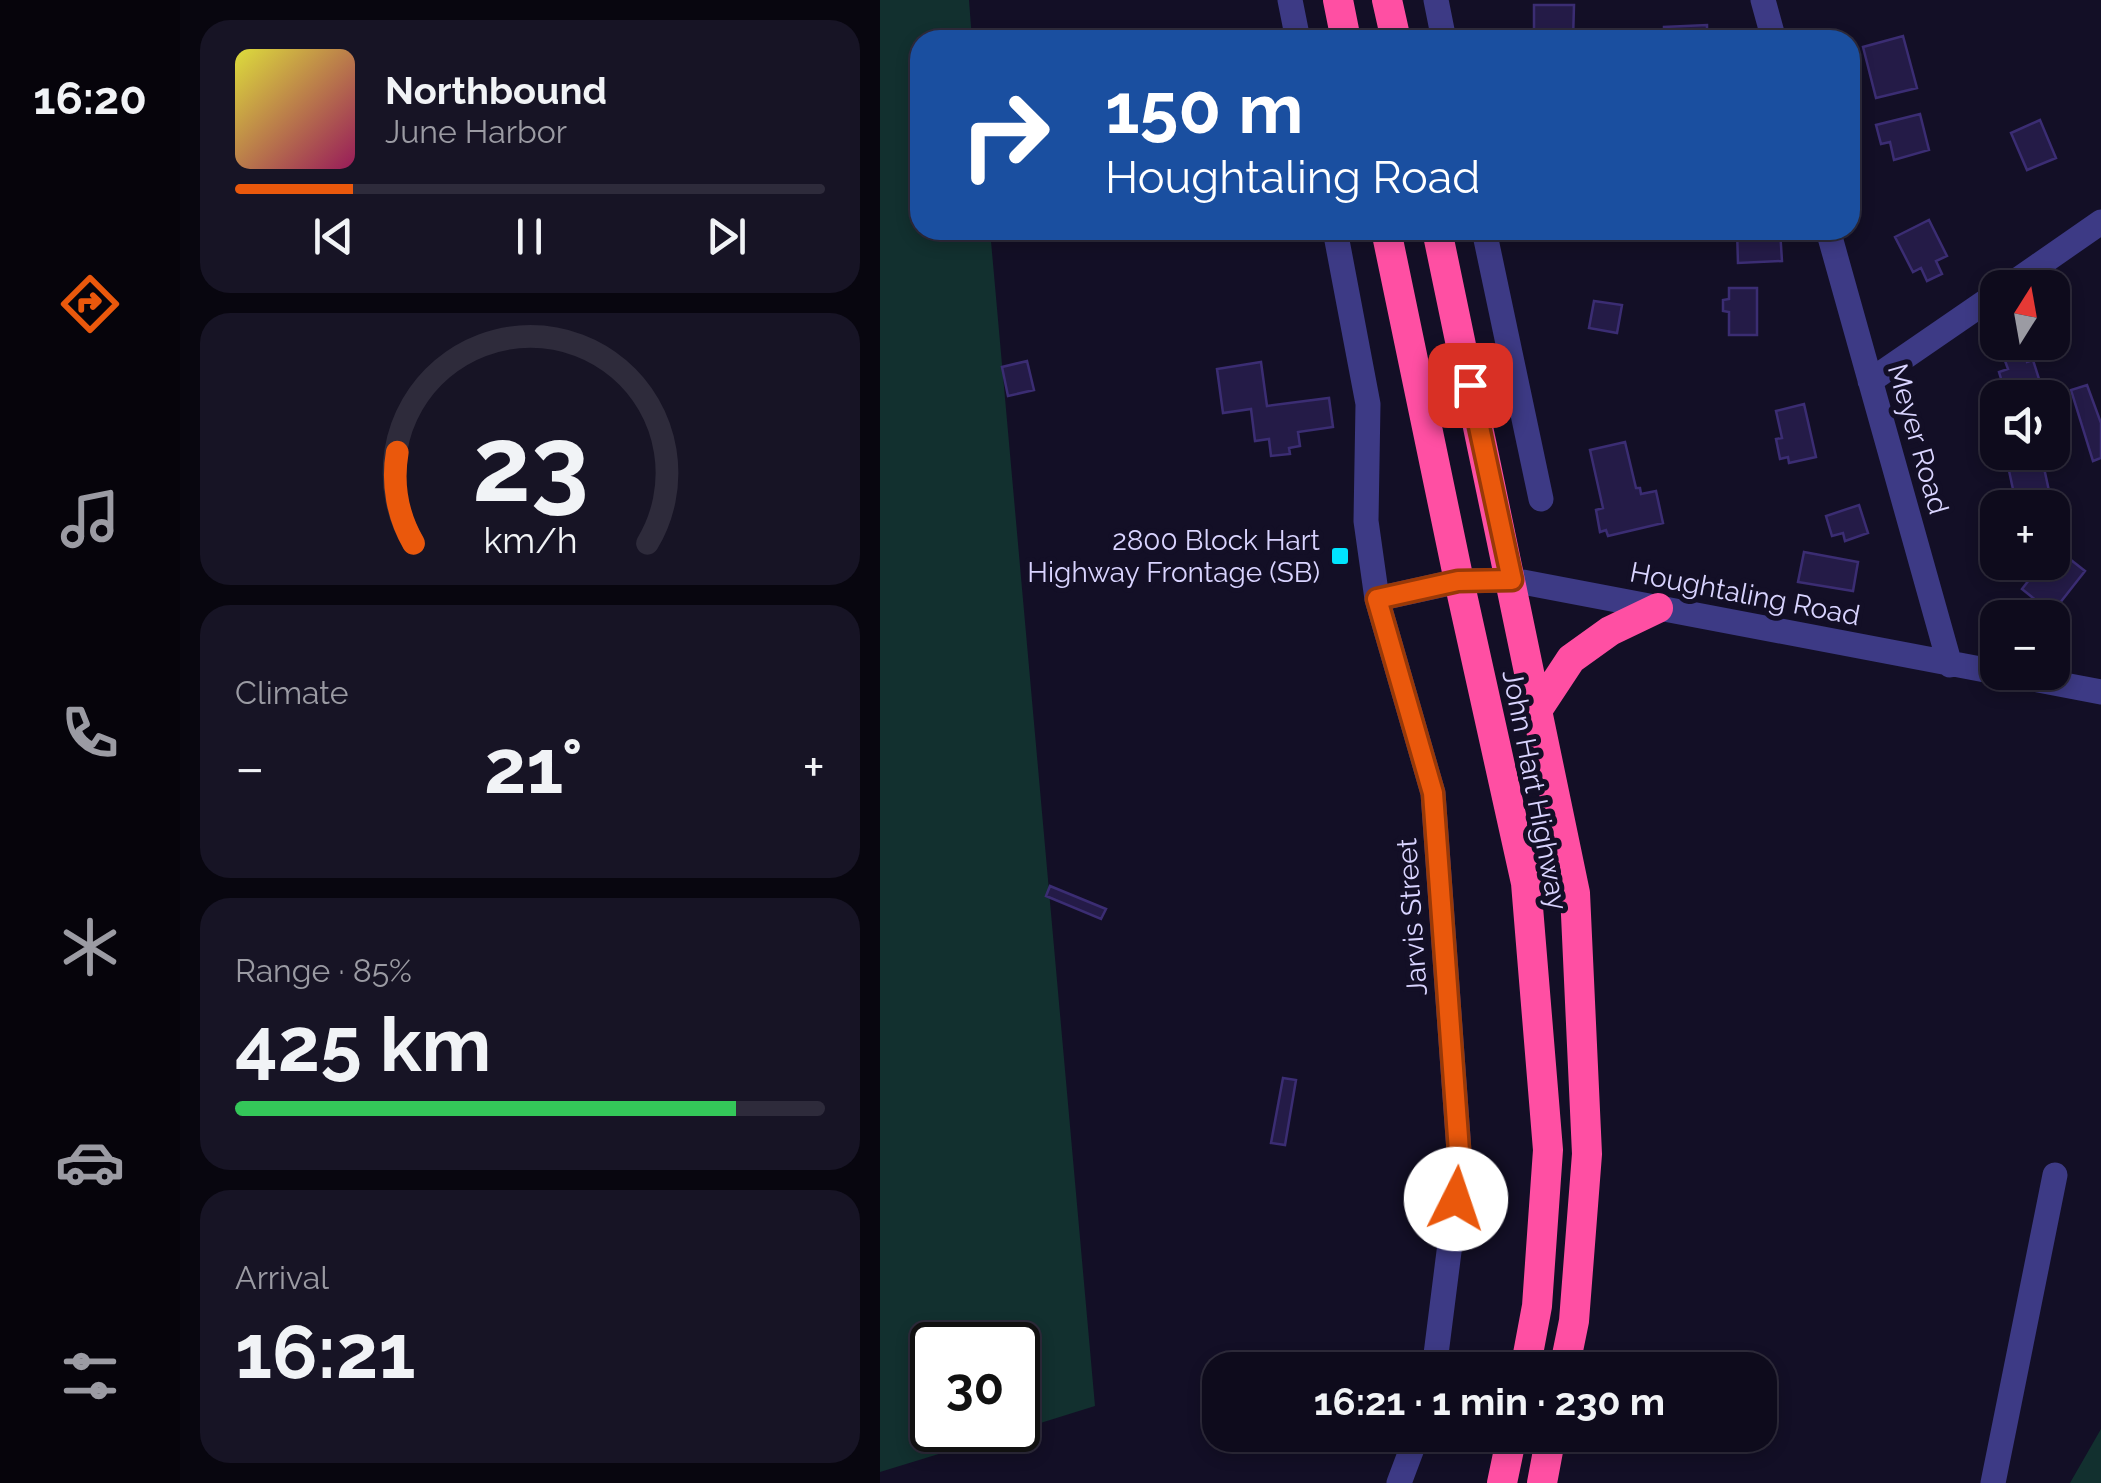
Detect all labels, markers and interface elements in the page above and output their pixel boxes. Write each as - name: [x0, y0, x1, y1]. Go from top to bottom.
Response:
- text: 150 m: [1105, 67, 1303, 149]
- text: Northbound: [385, 68, 607, 113]
- icon: right: [940, 70, 1070, 200]
- text: 16:20: [33, 72, 147, 125]
- text: June Harbor: [385, 113, 567, 150]
- text: Houghtaling Road: [1105, 151, 1480, 204]
- icon: previous: [306, 209, 361, 264]
- icon: pause: [502, 209, 557, 264]
- icon: next: [699, 209, 754, 264]
- icon: directions: [55, 269, 125, 339]
- north arrow: [1980, 270, 2070, 360]
- map controls: [1980, 270, 2070, 690]
- pin: [1428, 343, 1513, 428]
- icon: arrive: [1443, 358, 1498, 413]
- street label: Meyer Road: [1881, 360, 1955, 518]
- button: sound: [1980, 380, 2070, 470]
- text: 23: [472, 403, 588, 525]
- icon: music: [55, 484, 125, 554]
- button: +: [1980, 490, 2070, 580]
- text: km/h: [483, 519, 577, 561]
- place label: 2800 Block Hart Highway Frontage (SB): [1027, 524, 1321, 589]
- marker: 2800 Block Hart Highway Frontage (SB): [1329, 545, 1351, 567]
- street label: Houghtaling Road: [1627, 556, 1863, 632]
- button: −: [1980, 600, 2070, 690]
- street label: John Hart Highway: [1495, 667, 1575, 913]
- text: Climate: [235, 674, 349, 711]
- icon: phone: [55, 698, 125, 768]
- text: 21°: [484, 722, 583, 811]
- text: −: [235, 735, 265, 800]
- text: +: [802, 735, 825, 800]
- street label: Jarvis Street: [1390, 837, 1434, 997]
- icon: climate: [55, 912, 125, 982]
- text: Range · 85%: [235, 952, 412, 989]
- text: 425 km: [235, 1000, 491, 1089]
- icon: car: [55, 1127, 125, 1197]
- position arrow: [1404, 1147, 1508, 1251]
- text: Arrival: [235, 1259, 329, 1296]
- text: 16:21: [235, 1307, 415, 1396]
- speed limit sign: 30: [910, 1322, 1040, 1452]
- icon: filters: [55, 1341, 125, 1411]
- text: 16:21 · 1 min · 230 m: [1314, 1379, 1665, 1424]

